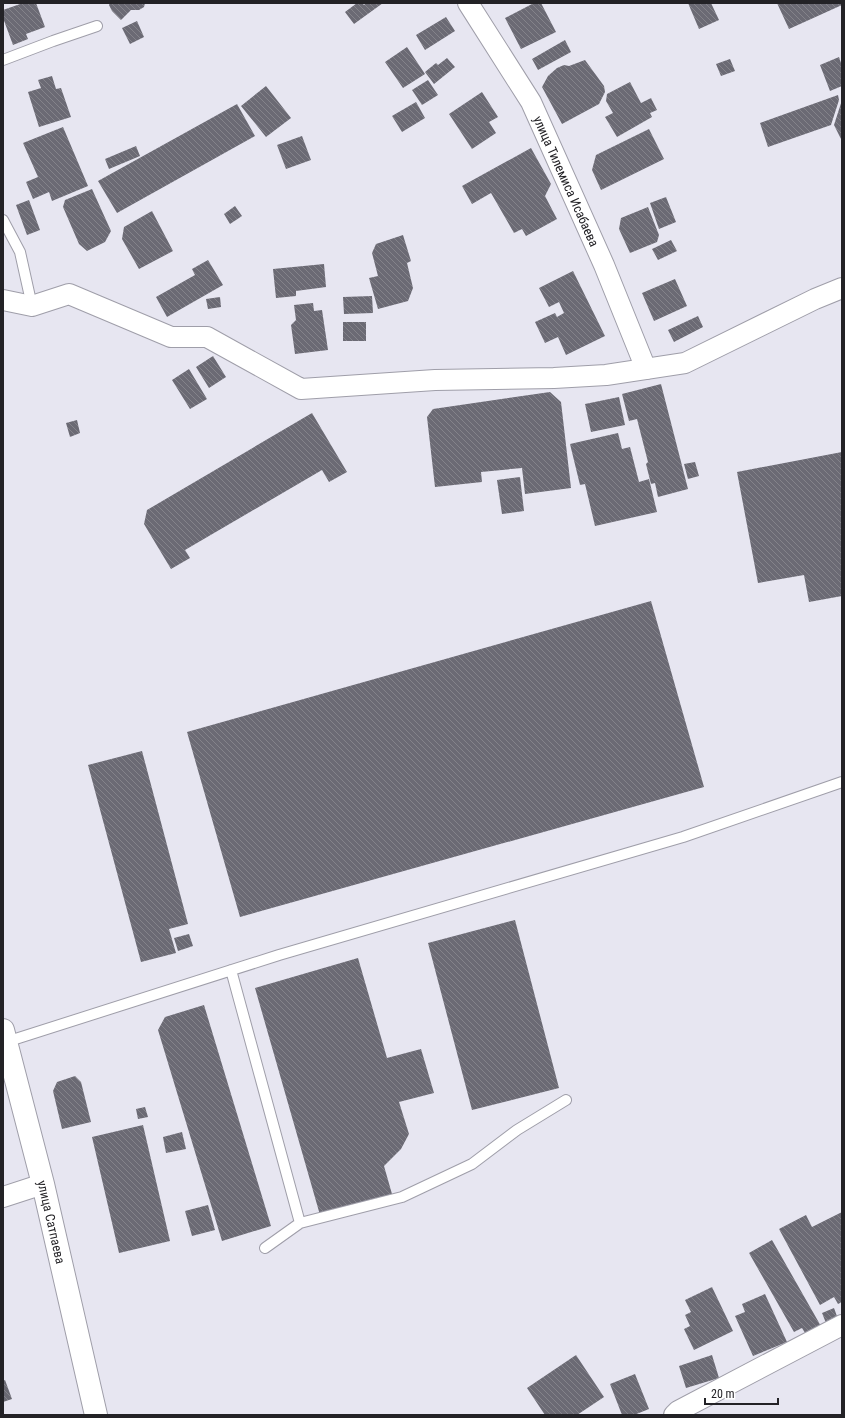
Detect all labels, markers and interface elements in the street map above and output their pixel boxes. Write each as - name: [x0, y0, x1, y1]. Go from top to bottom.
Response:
- street label: улица Тилемиса Исабаева: [530, 114, 602, 249]
- street label: улица Сатпаева: [34, 1179, 68, 1265]
- scale bar: [705, 1380, 778, 1406]
- text: 20 m: [711, 1387, 735, 1401]

